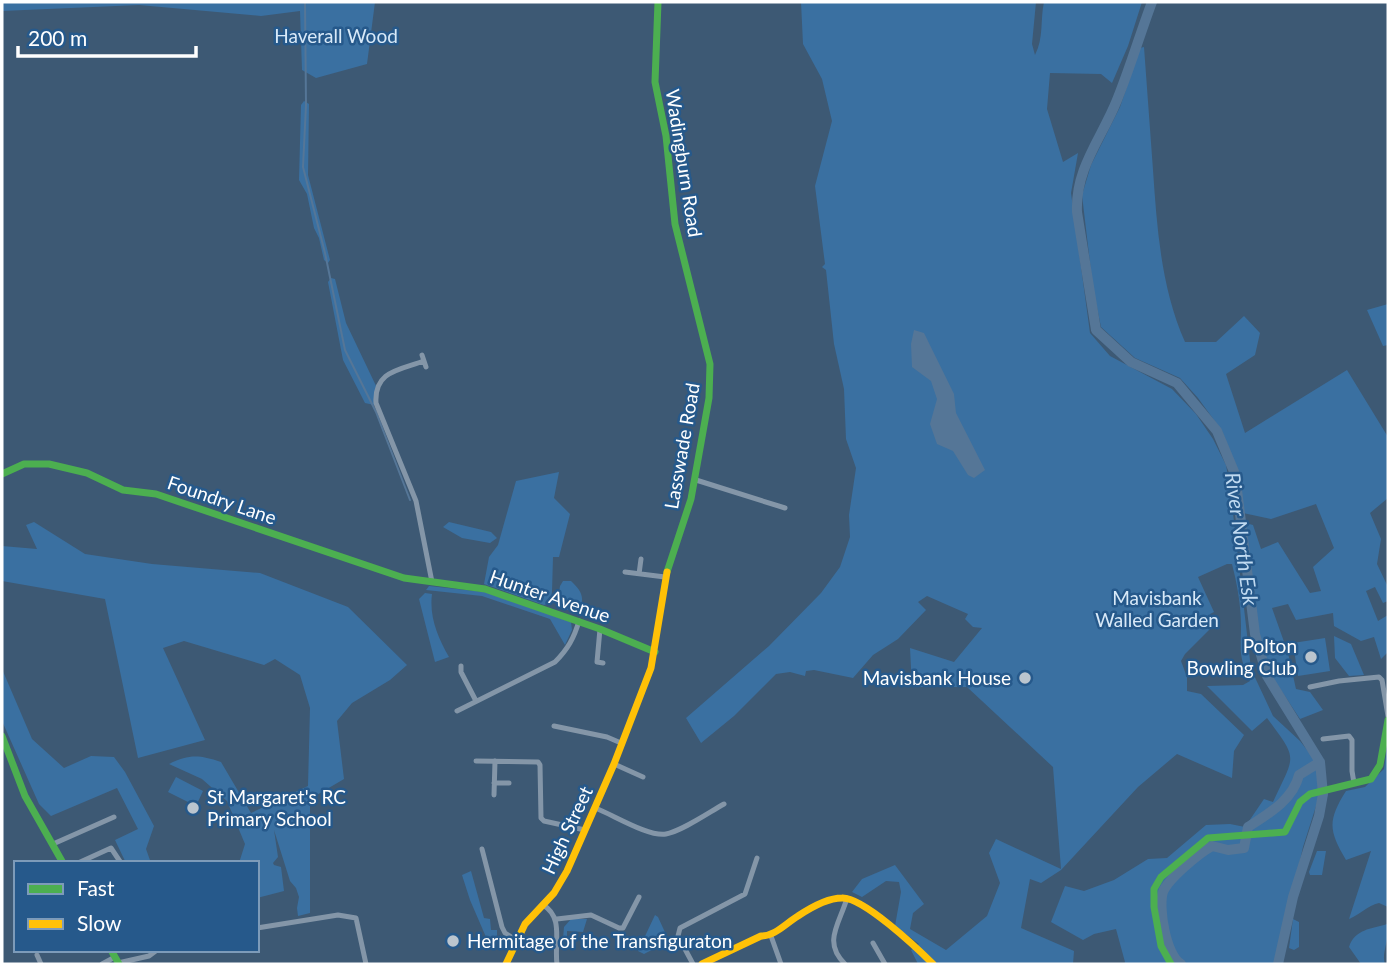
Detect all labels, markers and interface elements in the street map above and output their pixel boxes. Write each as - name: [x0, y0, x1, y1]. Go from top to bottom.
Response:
- scale bar: [18, 14, 196, 58]
- park label: Haverall Wood: [274, 24, 398, 47]
- text: 200 m: [28, 25, 87, 50]
- street label: Wadingburn Road: [661, 87, 708, 239]
- street label: Lasswade Road: [659, 381, 704, 511]
- street label: Foundry Lane: [165, 470, 280, 529]
- water label: River North Esk: [1221, 471, 1264, 608]
- street label: Hunter Avenue: [487, 564, 613, 627]
- park label: Mavisbank Walled Garden: [1095, 586, 1219, 631]
- place label: Polton Bowling Club: [1187, 634, 1297, 679]
- marker: Polton Bowling Club: [1303, 649, 1319, 665]
- place label: Mavisbank House: [863, 666, 1011, 689]
- marker: Mavisbank House: [1017, 670, 1033, 686]
- street label: High Street: [536, 782, 597, 877]
- place label: St Margaret's RC Primary School: [207, 785, 346, 830]
- marker: St Margaret's RC Primary School: [185, 800, 201, 816]
- legend: [14, 861, 259, 952]
- text: Fast: [77, 875, 115, 900]
- text: Slow: [77, 910, 122, 935]
- place label: Hermitage of the Transfiguraton: [467, 929, 732, 952]
- marker: Hermitage of the Transfiguraton: [445, 933, 461, 949]

